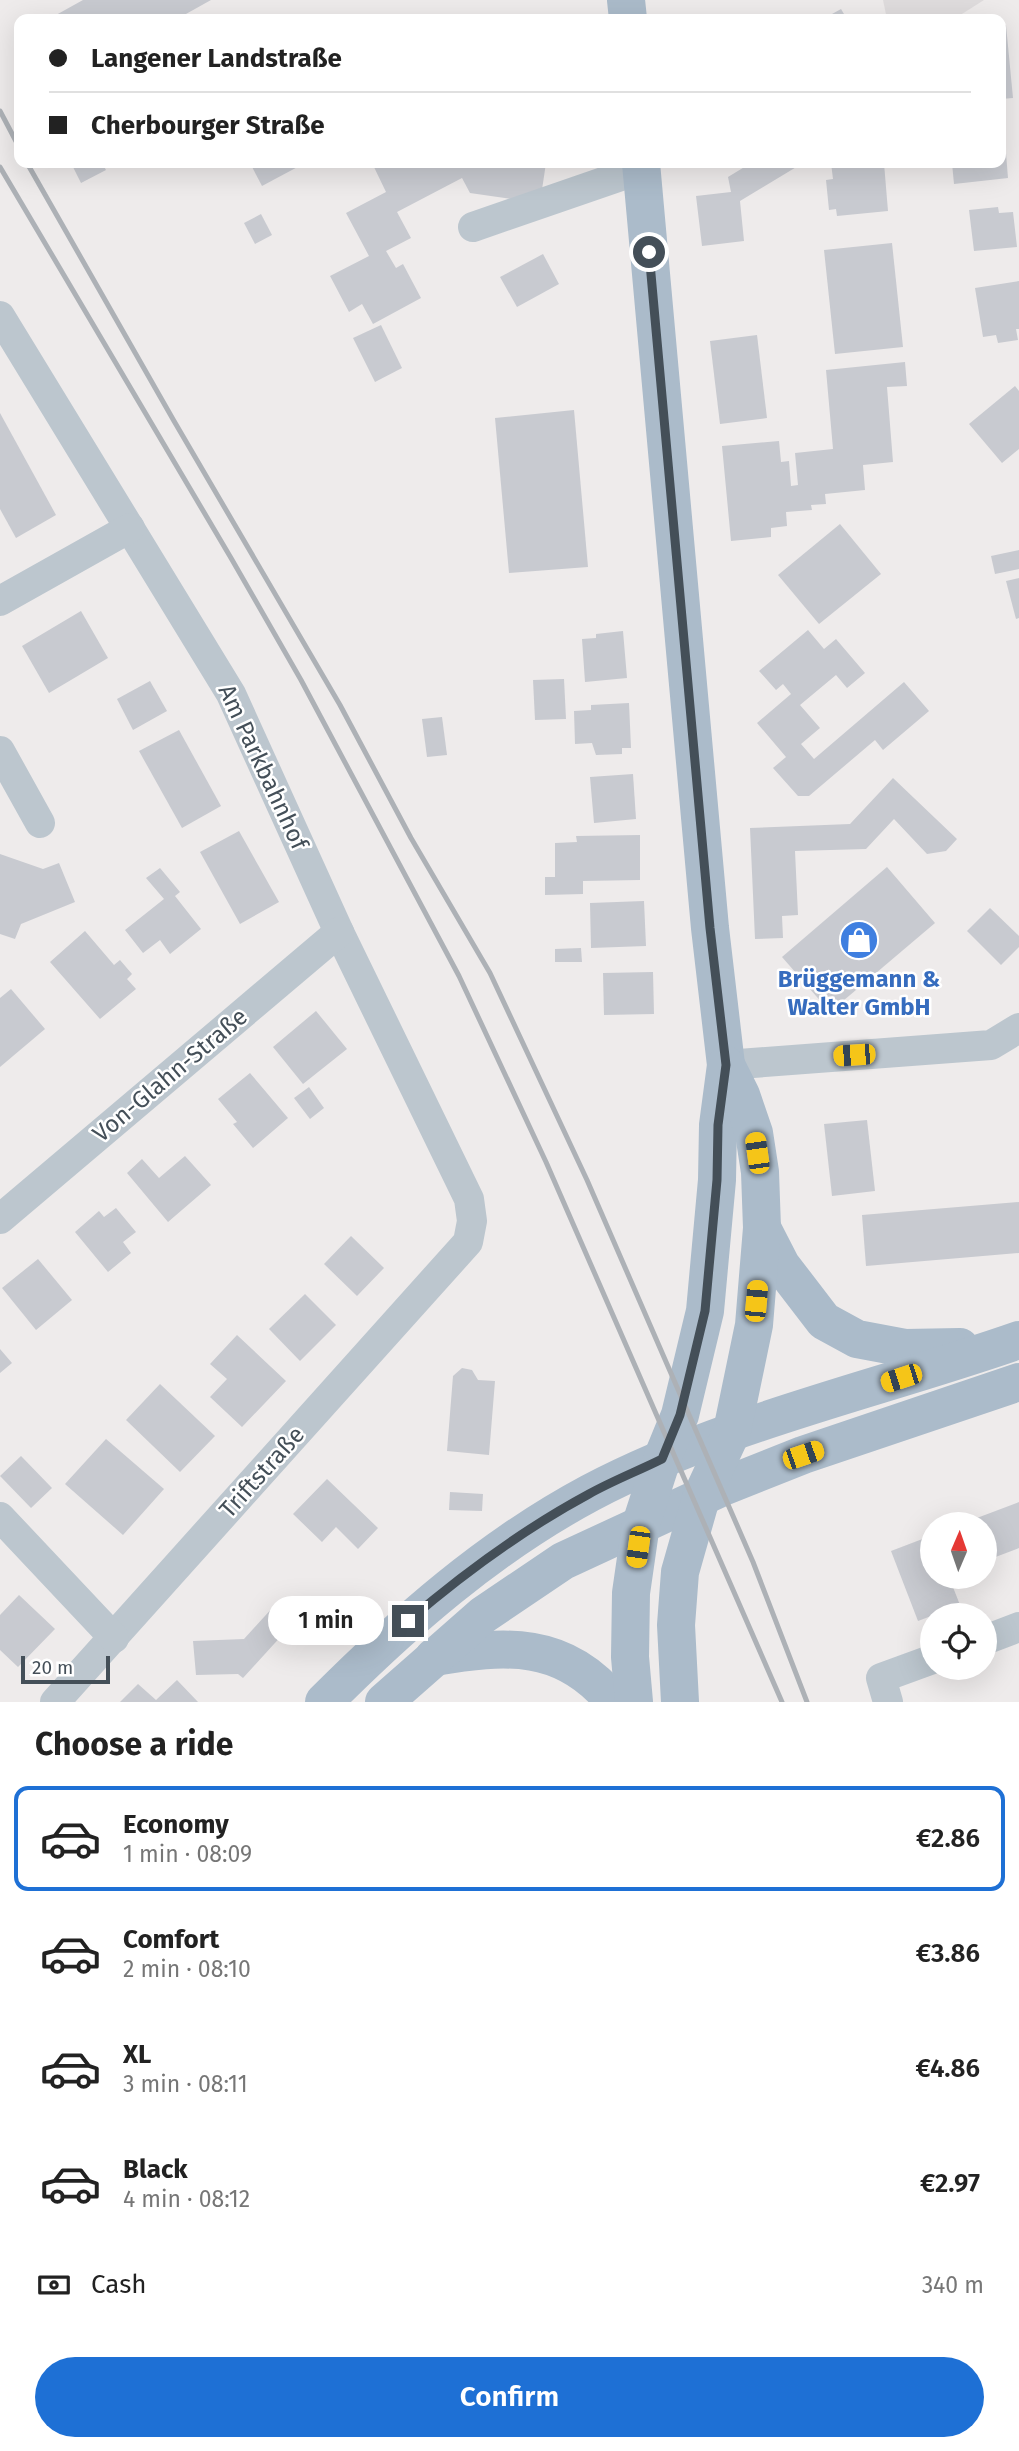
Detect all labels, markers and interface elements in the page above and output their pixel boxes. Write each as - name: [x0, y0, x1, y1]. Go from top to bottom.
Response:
- text: Langener Landstraße: [91, 43, 342, 74]
- text: Cherbourger Straße: [91, 110, 325, 141]
- route start: [633, 236, 665, 268]
- street label: Am Parkbahnhof: [212, 680, 314, 856]
- shop icon: Brüggemann & Walter GmbH: [838, 919, 880, 961]
- place label: Brüggemann & Walter GmbH: [778, 965, 940, 1021]
- street label: Von-Glahn-Straße: [87, 1002, 253, 1148]
- car: [833, 1043, 876, 1067]
- car: [744, 1131, 771, 1175]
- car: [744, 1279, 769, 1323]
- car: [878, 1362, 925, 1394]
- street label: Triftstraße: [214, 1421, 310, 1523]
- car: [780, 1438, 827, 1472]
- north arrow: [920, 1512, 998, 1589]
- map controls: [920, 1512, 997, 1680]
- car: [625, 1525, 652, 1569]
- callout: 1 min: [268, 1596, 384, 1646]
- button: locate: [920, 1603, 997, 1680]
- route end: [392, 1605, 424, 1637]
- text: 1 min: [298, 1606, 354, 1634]
- scale bar: [21, 1653, 110, 1685]
- text: 20 m: [32, 1656, 73, 1679]
- text: Choose a ride: [35, 1725, 233, 1763]
- icon: car: [39, 1807, 102, 1870]
- text: Economy: [123, 1809, 229, 1840]
- text: €2.86: [916, 1823, 980, 1854]
- text: 1 min · 08:09: [123, 1840, 252, 1868]
- icon: car: [39, 1922, 102, 1985]
- text: Comfort: [123, 1924, 219, 1955]
- text: €3.86: [916, 1938, 980, 1969]
- text: 2 min · 08:10: [123, 1955, 251, 1983]
- icon: car: [39, 2037, 102, 2100]
- text: XL: [123, 2039, 151, 2070]
- text: €4.86: [915, 2053, 980, 2084]
- text: 3 min · 08:11: [123, 2070, 248, 2098]
- icon: car: [39, 2152, 102, 2215]
- text: Black: [123, 2154, 188, 2185]
- text: €2.97: [920, 2168, 980, 2199]
- text: 4 min · 08:12: [123, 2185, 250, 2213]
- icon: cash: [35, 2266, 73, 2304]
- text: Cash: [91, 2269, 147, 2300]
- text: 340 m: [922, 2271, 984, 2299]
- button: Confirm: [35, 2357, 984, 2437]

